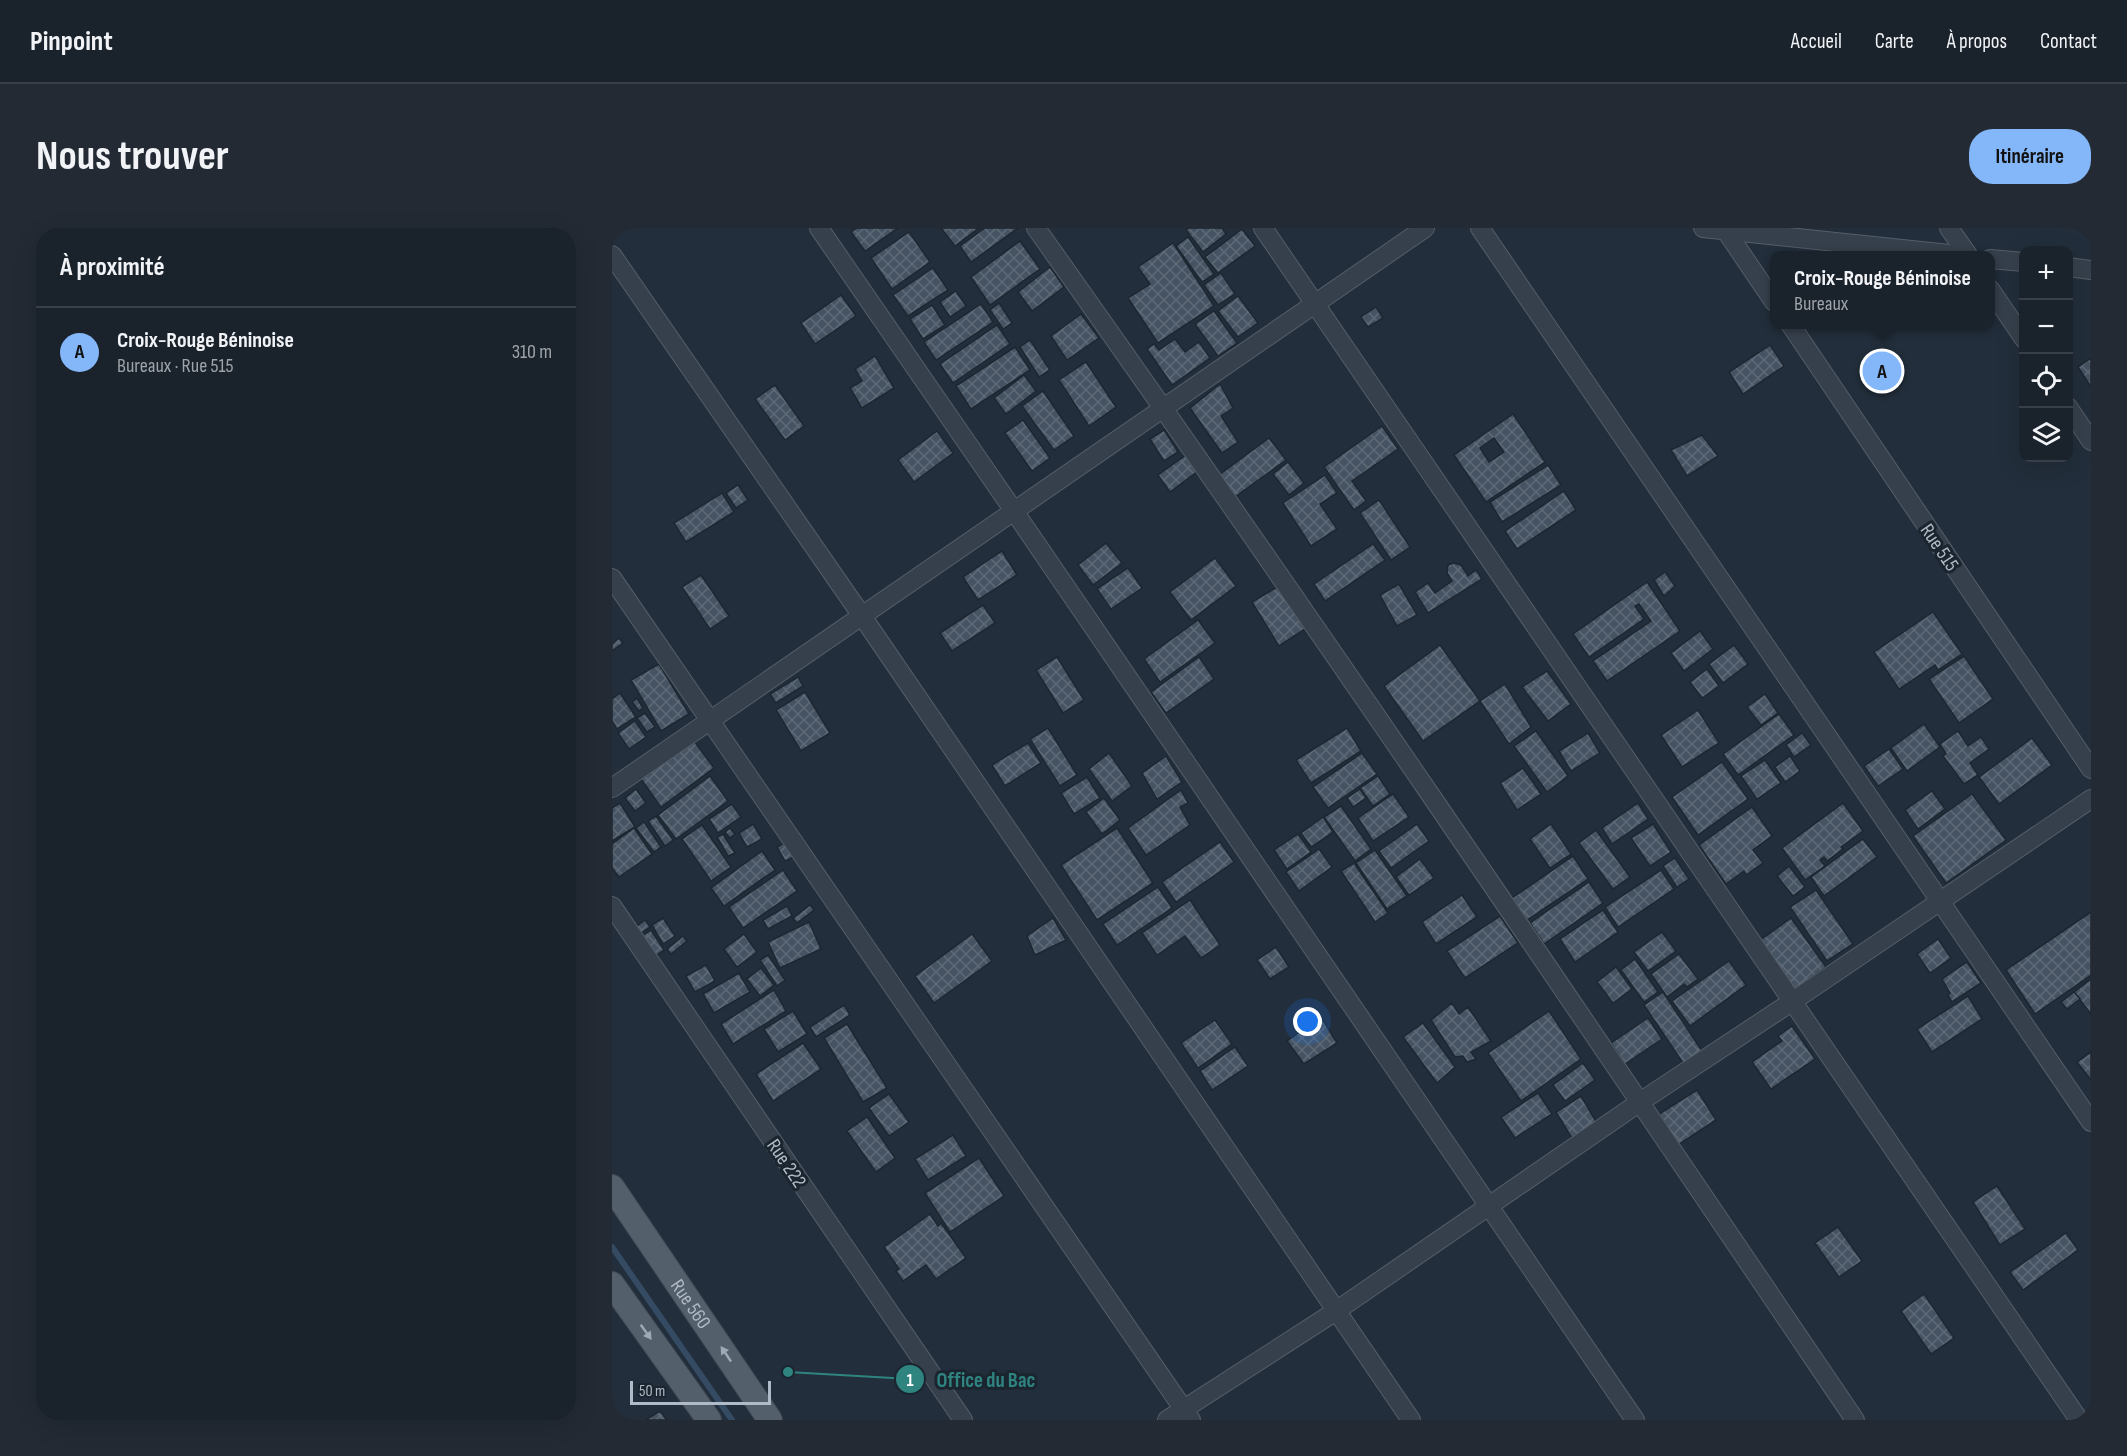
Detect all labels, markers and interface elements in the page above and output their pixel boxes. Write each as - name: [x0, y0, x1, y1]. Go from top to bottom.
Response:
- text: Pinpoint: [30, 25, 113, 58]
- text: Accueil: [1791, 29, 1842, 54]
- text: Carte: [1875, 29, 1914, 54]
- text: À propos: [1947, 29, 2007, 54]
- text: Contact: [2040, 29, 2097, 54]
- button: Itinéraire: [1969, 129, 2091, 184]
- text: Nous trouver: [36, 131, 229, 182]
- map controls: [2019, 246, 2073, 462]
- button: +: [2019, 246, 2073, 300]
- popup: [1770, 251, 1995, 329]
- text: À proximité: [60, 252, 165, 283]
- text: Croix-Rouge Béninoise: [1794, 265, 1971, 292]
- text: Bureaux: [1794, 292, 1848, 316]
- button: −: [2019, 300, 2073, 354]
- text: Croix-Rouge Béninoise: [117, 327, 294, 354]
- text: A: [75, 340, 84, 364]
- text: 310 m: [512, 340, 552, 364]
- pin: A: [1862, 348, 1902, 394]
- text: Bureaux · Rue 515: [117, 354, 233, 378]
- button: locate: [2019, 354, 2073, 408]
- button: layers: [2019, 408, 2073, 462]
- street label: Rue 515: [1915, 519, 1964, 576]
- your location: [1293, 1007, 1322, 1036]
- street label: Rue 222: [761, 1135, 811, 1192]
- street label: Rue 560: [665, 1275, 716, 1334]
- one-way arrow: [640, 1323, 652, 1339]
- one-way arrow: [720, 1347, 732, 1363]
- callout: Office du Bac: [895, 1360, 1047, 1399]
- text: Office du Bac: [937, 1368, 1036, 1393]
- text: 1: [906, 1370, 914, 1391]
- scale bar: [630, 1378, 771, 1406]
- text: 50 m: [639, 1382, 665, 1401]

